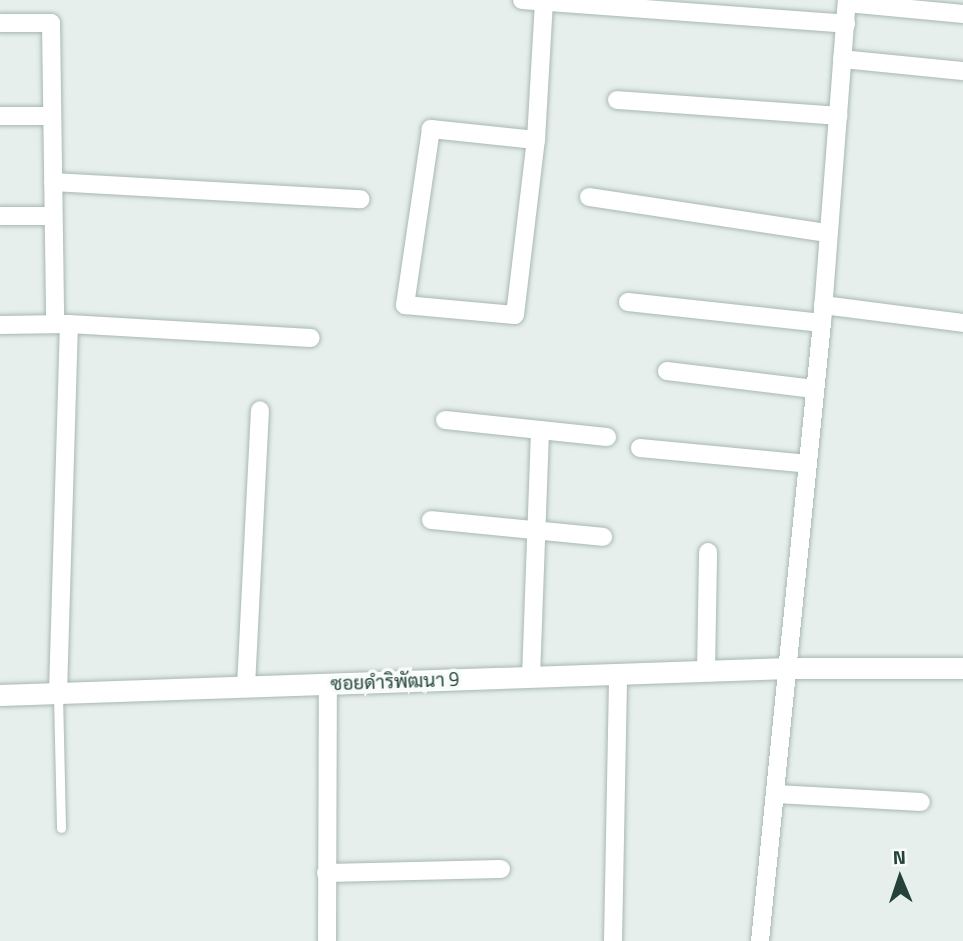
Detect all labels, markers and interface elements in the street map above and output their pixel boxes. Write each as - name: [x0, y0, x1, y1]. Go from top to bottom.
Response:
- street label: ซอยดำริพัฒนา 9: [330, 667, 460, 695]
- text: N: [892, 842, 906, 871]
- north arrow: [865, 843, 935, 913]

